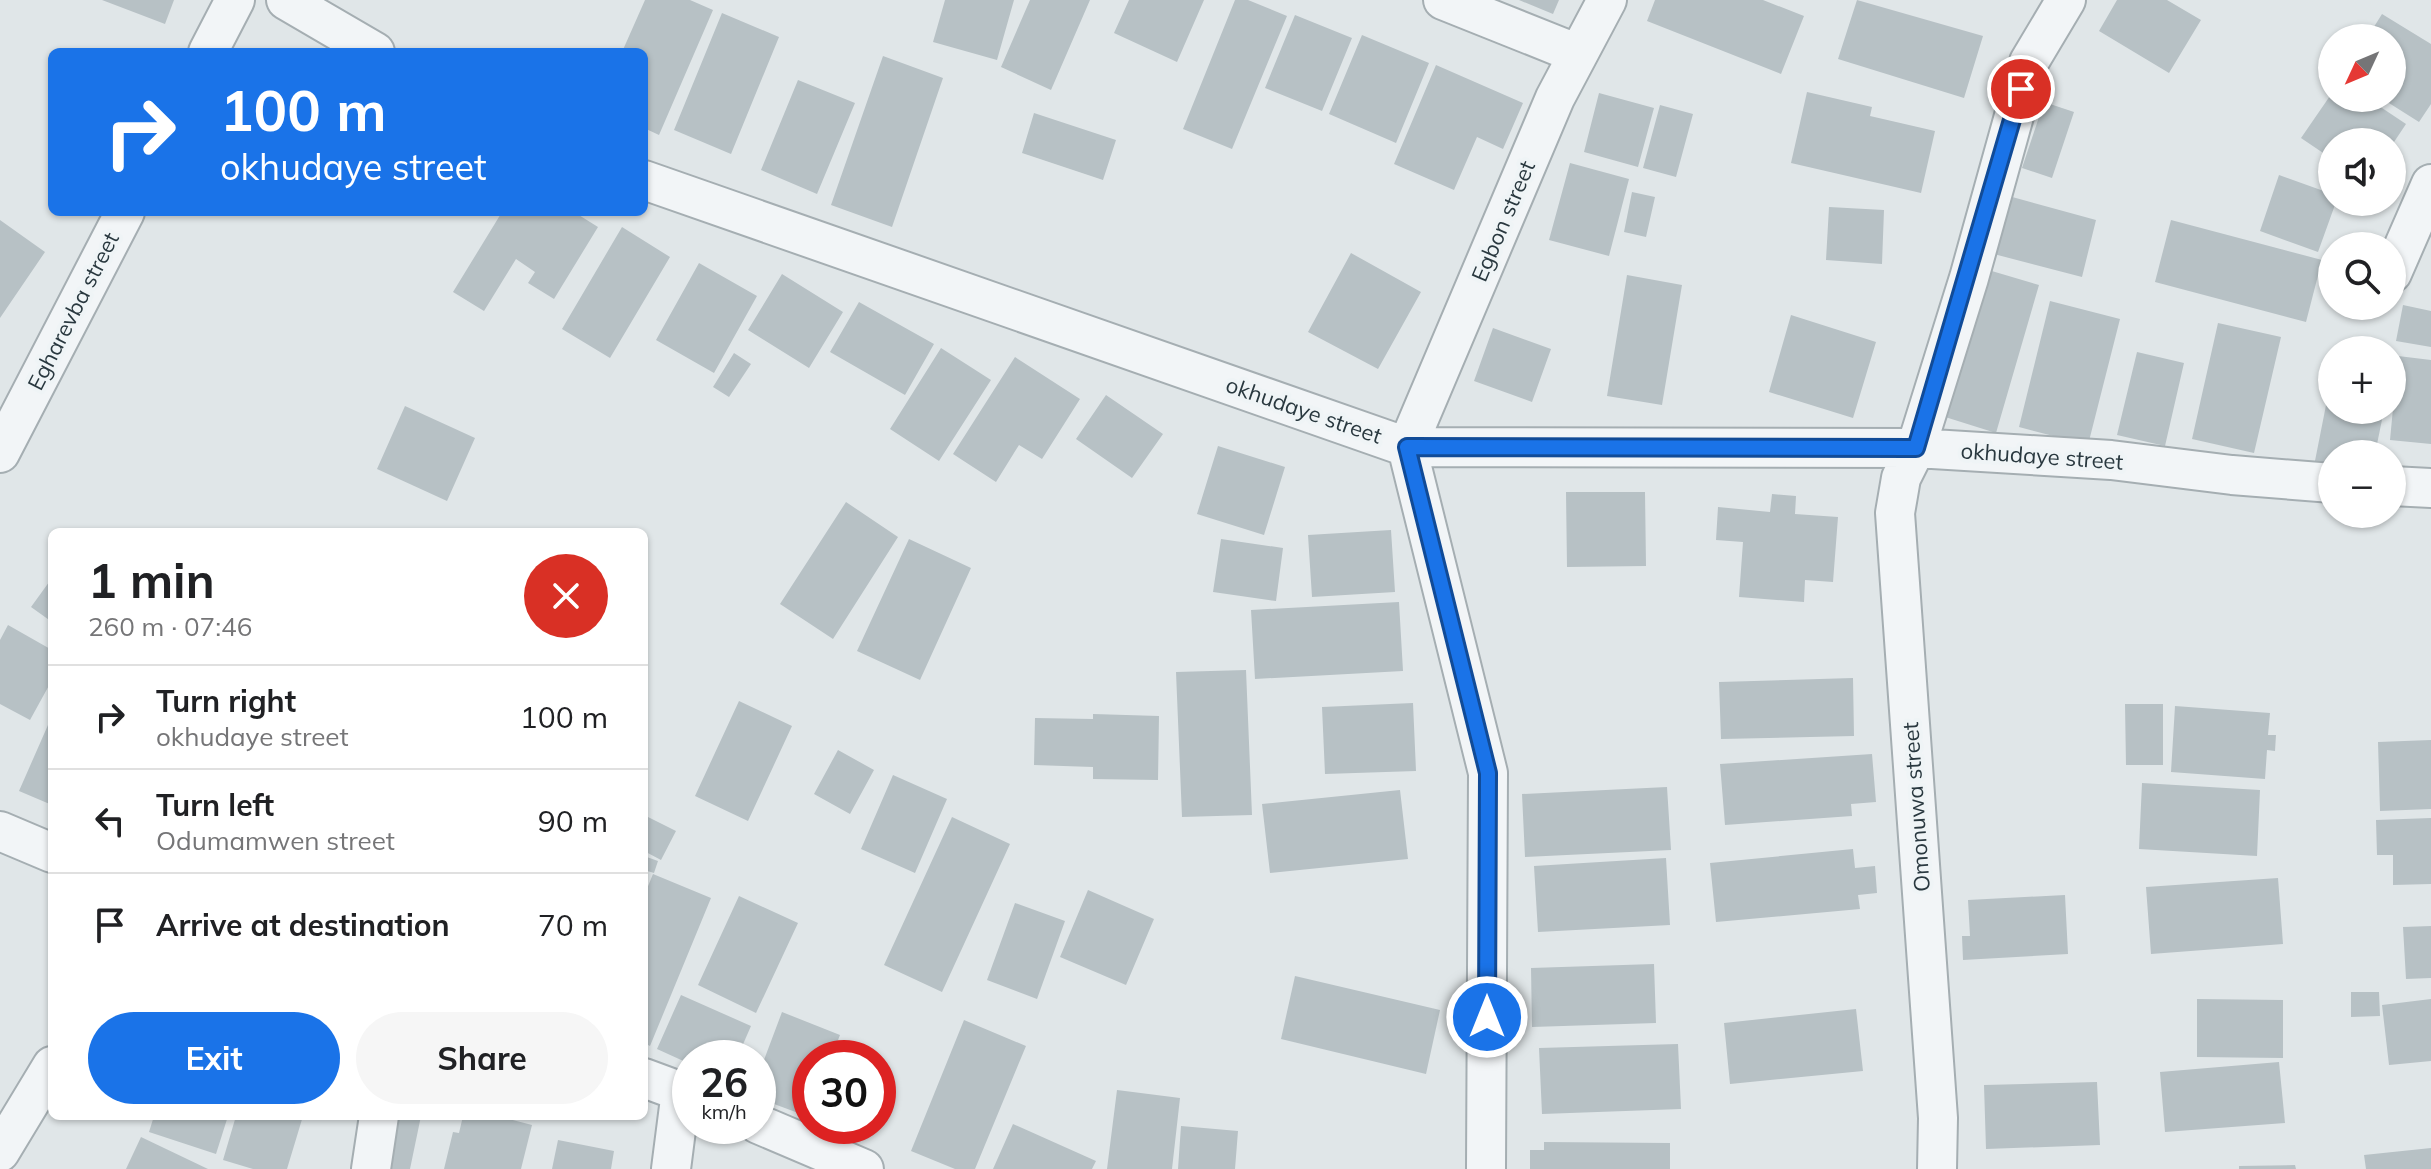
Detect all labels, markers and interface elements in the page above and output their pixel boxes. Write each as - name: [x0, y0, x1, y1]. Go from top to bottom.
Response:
- north arrow: [2318, 24, 2406, 112]
- map controls: [2318, 24, 2406, 528]
- pin: [1987, 55, 2055, 123]
- icon: arrive: [1999, 67, 2043, 111]
- text: 100 m: [220, 75, 387, 145]
- icon: right: [88, 80, 192, 184]
- button: sound: [2318, 128, 2406, 216]
- text: okhudaye street: [220, 144, 487, 189]
- street label: Egbon street: [1465, 156, 1541, 286]
- street label: Egharevba street: [21, 227, 125, 395]
- button: search: [2318, 232, 2406, 320]
- button: +: [2318, 336, 2406, 424]
- street label: okhudaye street: [1222, 370, 1386, 450]
- street label: okhudaye street: [1960, 436, 2125, 476]
- button: −: [2318, 440, 2406, 528]
- text: 1 min: [88, 550, 215, 610]
- button: close: [524, 554, 608, 638]
- text: 260 m · 07:46: [88, 610, 252, 643]
- text: Turn right: [156, 682, 296, 720]
- icon: right: [88, 695, 132, 739]
- text: 100 m: [520, 698, 608, 736]
- text: okhudaye street: [156, 720, 349, 753]
- street label: Omonuwa street: [1896, 721, 1936, 893]
- text: Turn left: [156, 786, 274, 824]
- icon: left: [88, 799, 132, 843]
- text: 90 m: [538, 802, 608, 840]
- text: Odumamwen street: [156, 824, 395, 857]
- icon: arrive: [88, 903, 132, 947]
- text: Arrive at destination: [156, 906, 450, 944]
- text: 70 m: [538, 906, 608, 944]
- position arrow: [1445, 975, 1529, 1059]
- button: Exit: [88, 1012, 340, 1104]
- button: Share: [356, 1012, 608, 1104]
- speed limit sign: 30: [792, 1040, 896, 1144]
- text: 26: [700, 1057, 748, 1107]
- text: km/h: [701, 1099, 747, 1124]

